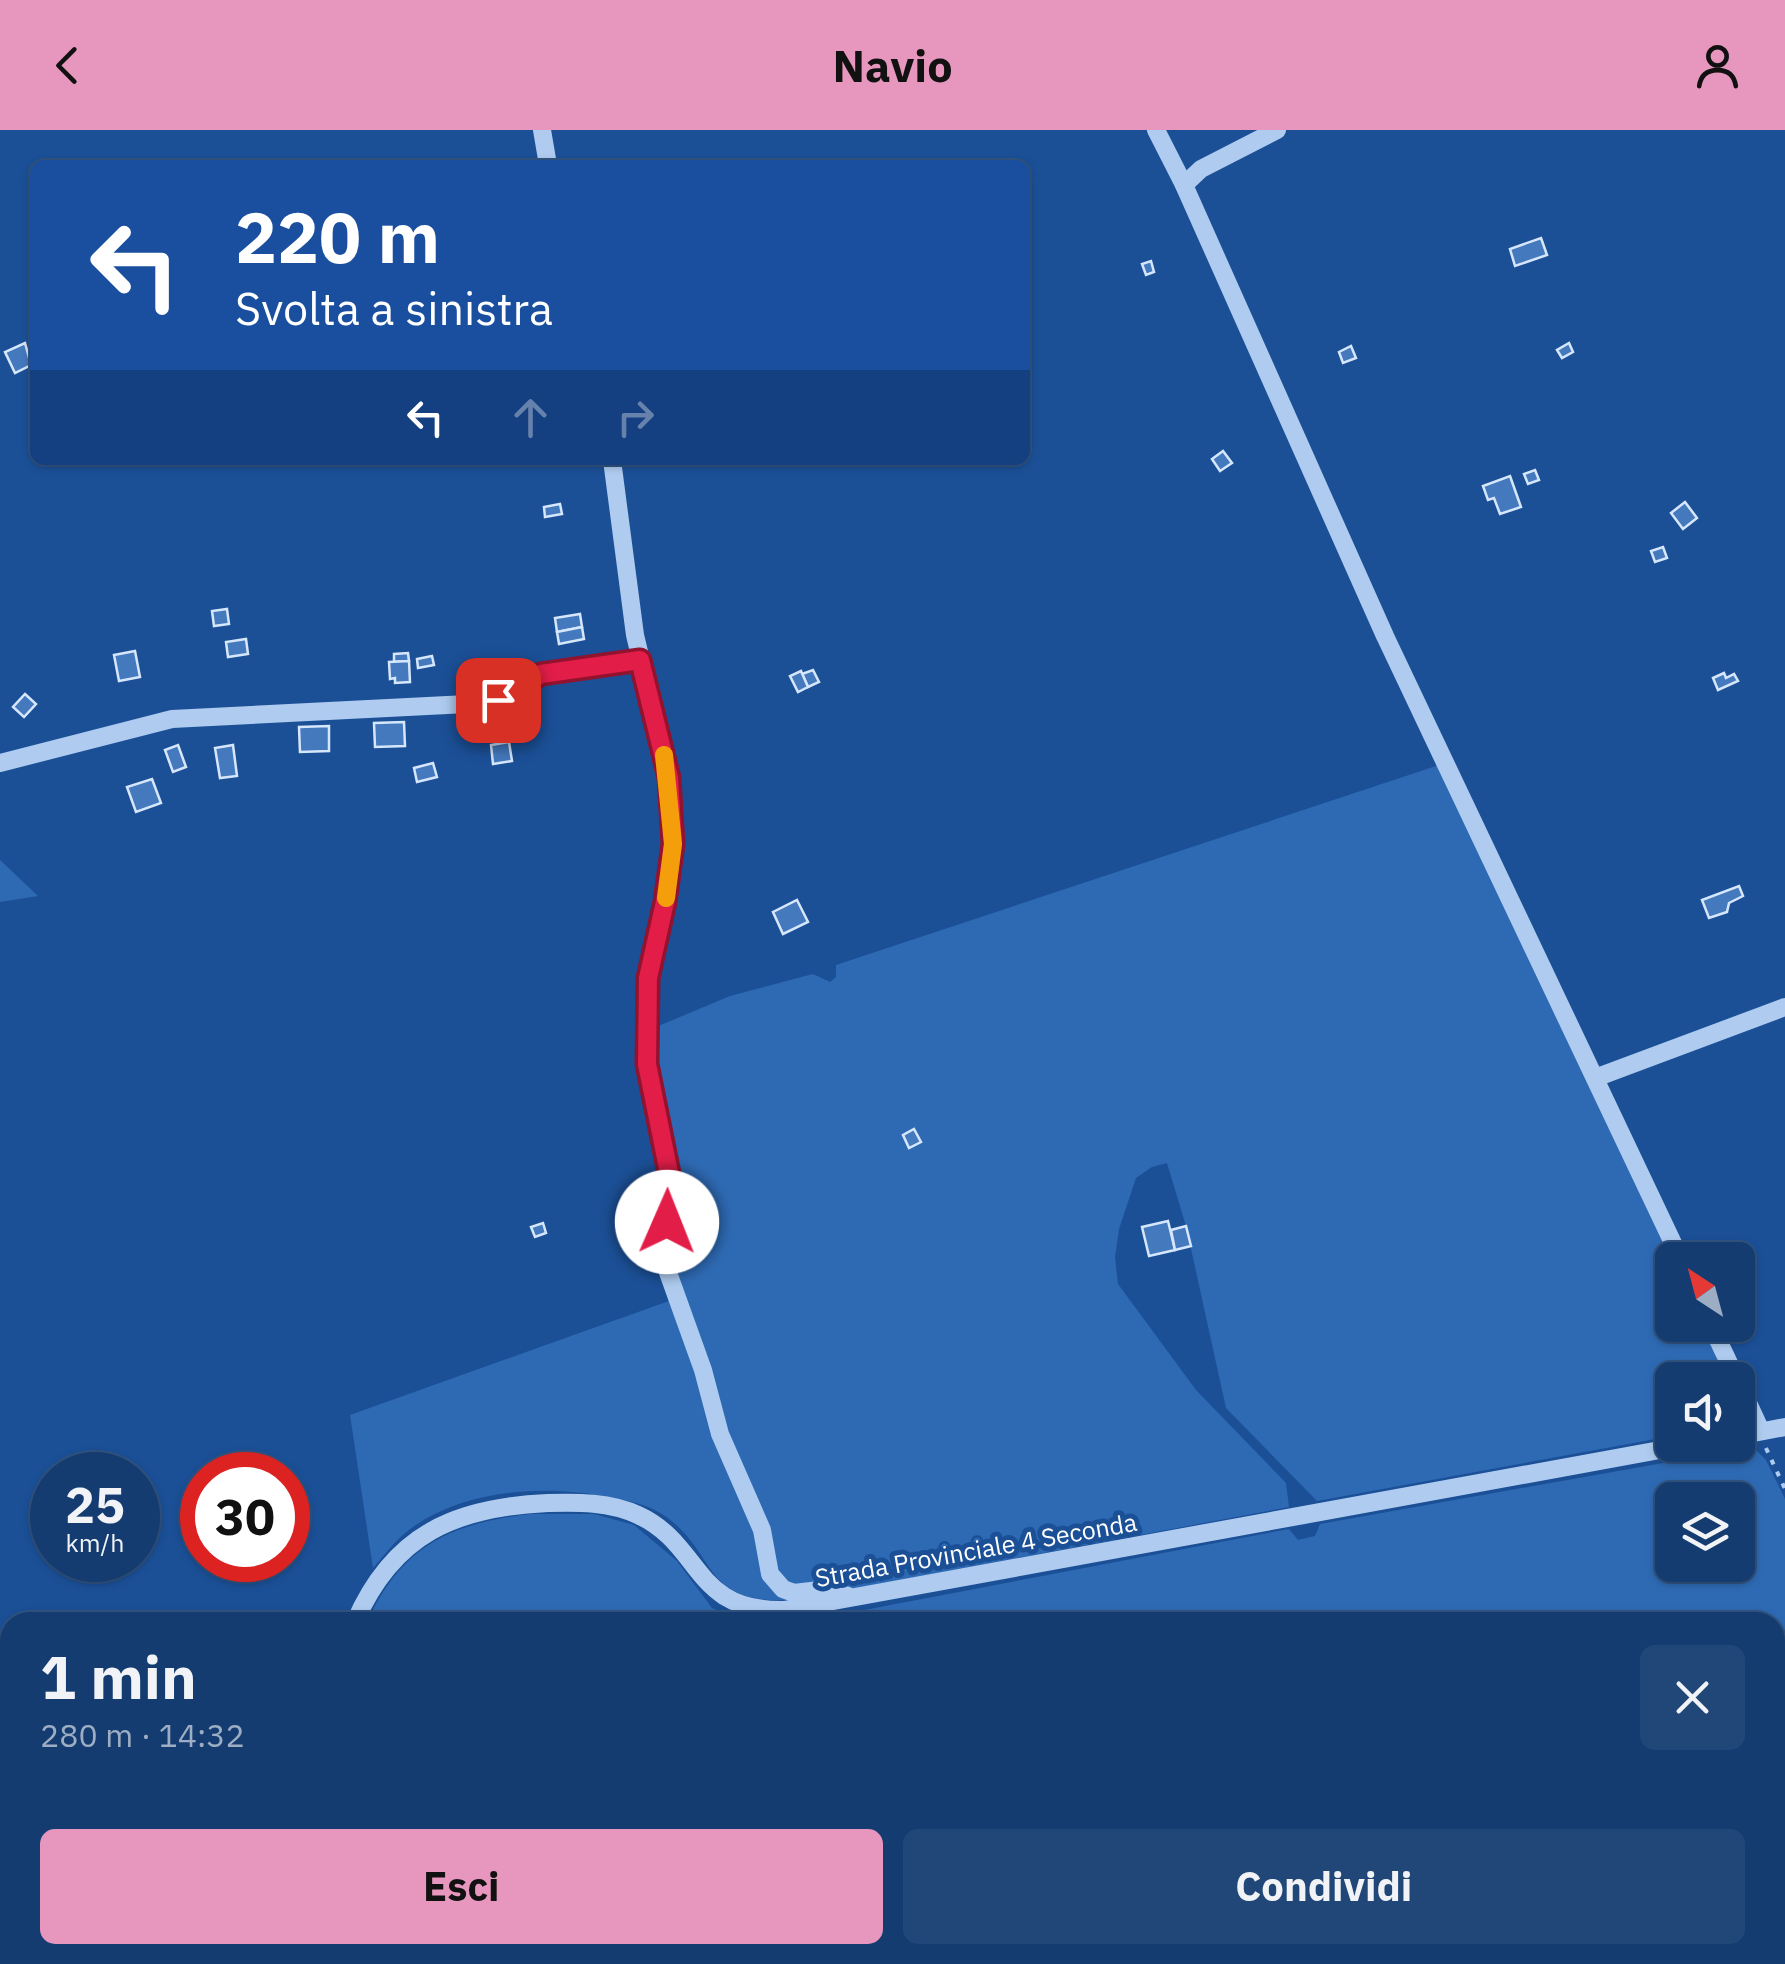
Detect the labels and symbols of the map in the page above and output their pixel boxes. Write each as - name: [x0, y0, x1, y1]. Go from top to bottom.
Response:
- pin: [456, 658, 541, 743]
- position arrow: [615, 1170, 719, 1274]
- north arrow: [1655, 1242, 1755, 1342]
- speed limit sign: 30: [180, 1452, 310, 1582]
- street label: Strada Provinciale 4 Seconda: [812, 1505, 1139, 1594]

